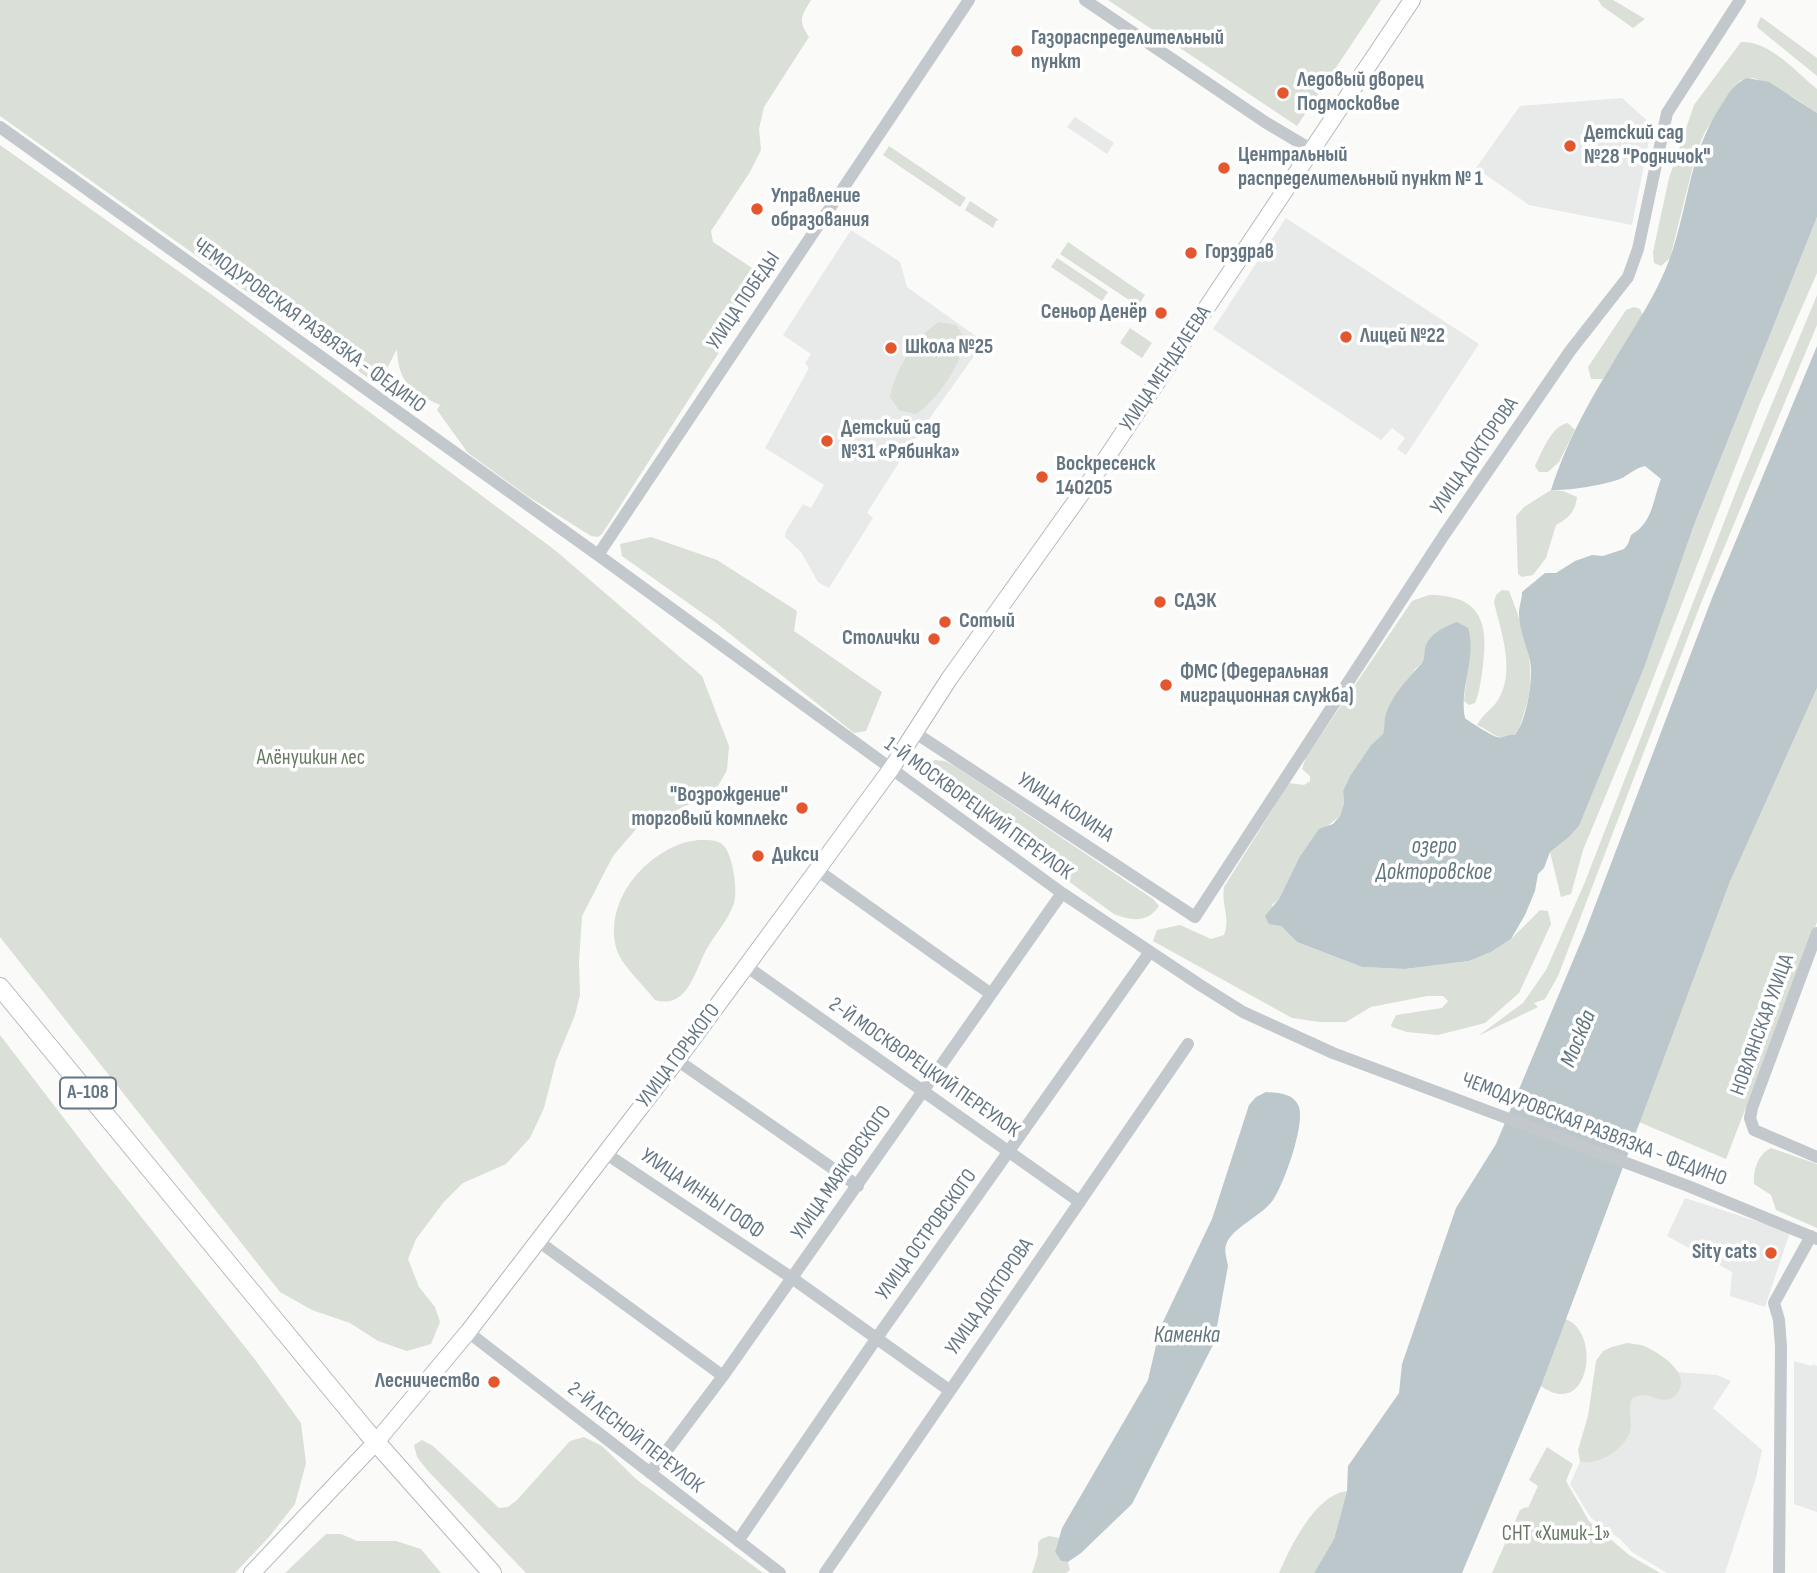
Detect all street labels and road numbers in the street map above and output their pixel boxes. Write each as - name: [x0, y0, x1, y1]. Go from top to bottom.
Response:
- street label: ЧЕМОДУРОВСКАЯ РАЗВЯЗКА - ФЕДИНО: [188, 233, 430, 419]
- street label: УЛИЦА ПОБЕДЫ: [702, 247, 786, 355]
- street label: УЛИЦА МЕНДЕЛЕЕВА: [1115, 302, 1217, 436]
- street label: УЛИЦА ДОКТОРОВА: [1426, 393, 1524, 519]
- street label: 1-Й МОСКВОРЕЦКИЙ ПЕРЕУЛОК: [879, 732, 1077, 886]
- street label: УЛИЦА КОЛИНА: [1012, 768, 1118, 848]
- street label: НОВЛЯНСКАЯ УЛИЦА: [1726, 951, 1800, 1099]
- street label: 2-Й МОСКВОРЕЦКИЙ ПЕРЕУЛОК: [824, 992, 1024, 1144]
- street label: УЛИЦА ГОРЬКОГО: [632, 999, 726, 1113]
- street label: ЧЕМОДУРОВСКАЯ РАЗВЯЗКА - ФЕДИНО: [1458, 1068, 1730, 1192]
- road number: А-108: [60, 1078, 116, 1108]
- street label: УЛИЦА МАЯКОВСКОГО: [786, 1101, 898, 1245]
- street label: УЛИЦА ИННЫ ГОФФ: [635, 1143, 769, 1245]
- street label: УЛИЦА ОСТРОВСКОГО: [871, 1165, 983, 1305]
- street label: УЛИЦА ДОКТОРОВА: [941, 1234, 1039, 1360]
- street label: 2-Й ЛЕСНОЙ ПЕРЕУЛОК: [562, 1377, 708, 1499]

